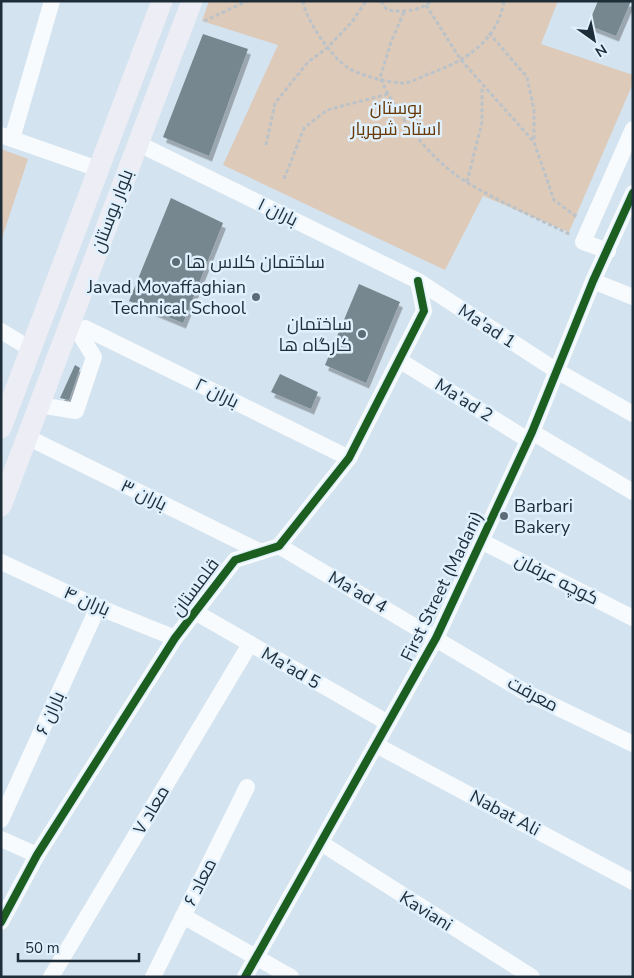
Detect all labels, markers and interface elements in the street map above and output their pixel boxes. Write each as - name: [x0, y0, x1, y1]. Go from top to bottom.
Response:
- north arrow: [569, 15, 619, 65]
- text: N: [591, 40, 610, 61]
- park label: بوستان استاد شهریار: [350, 96, 441, 141]
- street label: بلوار بوستان: [85, 166, 139, 256]
- street label: باران ۱: [254, 192, 302, 232]
- place label: ساختمان کلاس ها: [186, 250, 325, 274]
- marker: ساختمان کلاس ها: [170, 256, 182, 268]
- place label: Javad Movaffaghian Technical School: [86, 275, 247, 320]
- marker: Javad Movaffaghian Technical School: [250, 291, 262, 303]
- street label: Ma'ad 1: [453, 298, 521, 354]
- place label: ساختمان کارگاه ها: [278, 312, 352, 357]
- marker: ساختمان کارگاه ها: [356, 328, 368, 340]
- street label: باران ۲: [191, 372, 243, 414]
- street label: Ma'ad 2: [430, 373, 498, 427]
- street label: باران ۳: [117, 474, 171, 516]
- place label: Barbari Bakery: [514, 494, 573, 539]
- street label: First Street (Madani): [395, 507, 489, 665]
- marker: Barbari Bakery: [498, 510, 510, 522]
- street label: کوچه عرفان: [511, 548, 603, 610]
- street label: قلمستان: [165, 553, 225, 621]
- street label: Ma'ad 4: [324, 566, 392, 619]
- street label: باران ۴: [60, 580, 114, 622]
- street label: Ma'ad 5: [257, 642, 325, 694]
- street label: معرفت: [504, 671, 562, 717]
- street label: باران ۶: [30, 688, 70, 738]
- street label: معاد ۷: [127, 781, 175, 839]
- street label: Nabat Ali: [466, 784, 544, 842]
- street label: معاد ۶: [178, 854, 222, 910]
- street label: Kaviani: [395, 885, 457, 937]
- scale bar: [18, 930, 139, 962]
- text: 50 m: [25, 938, 60, 958]

